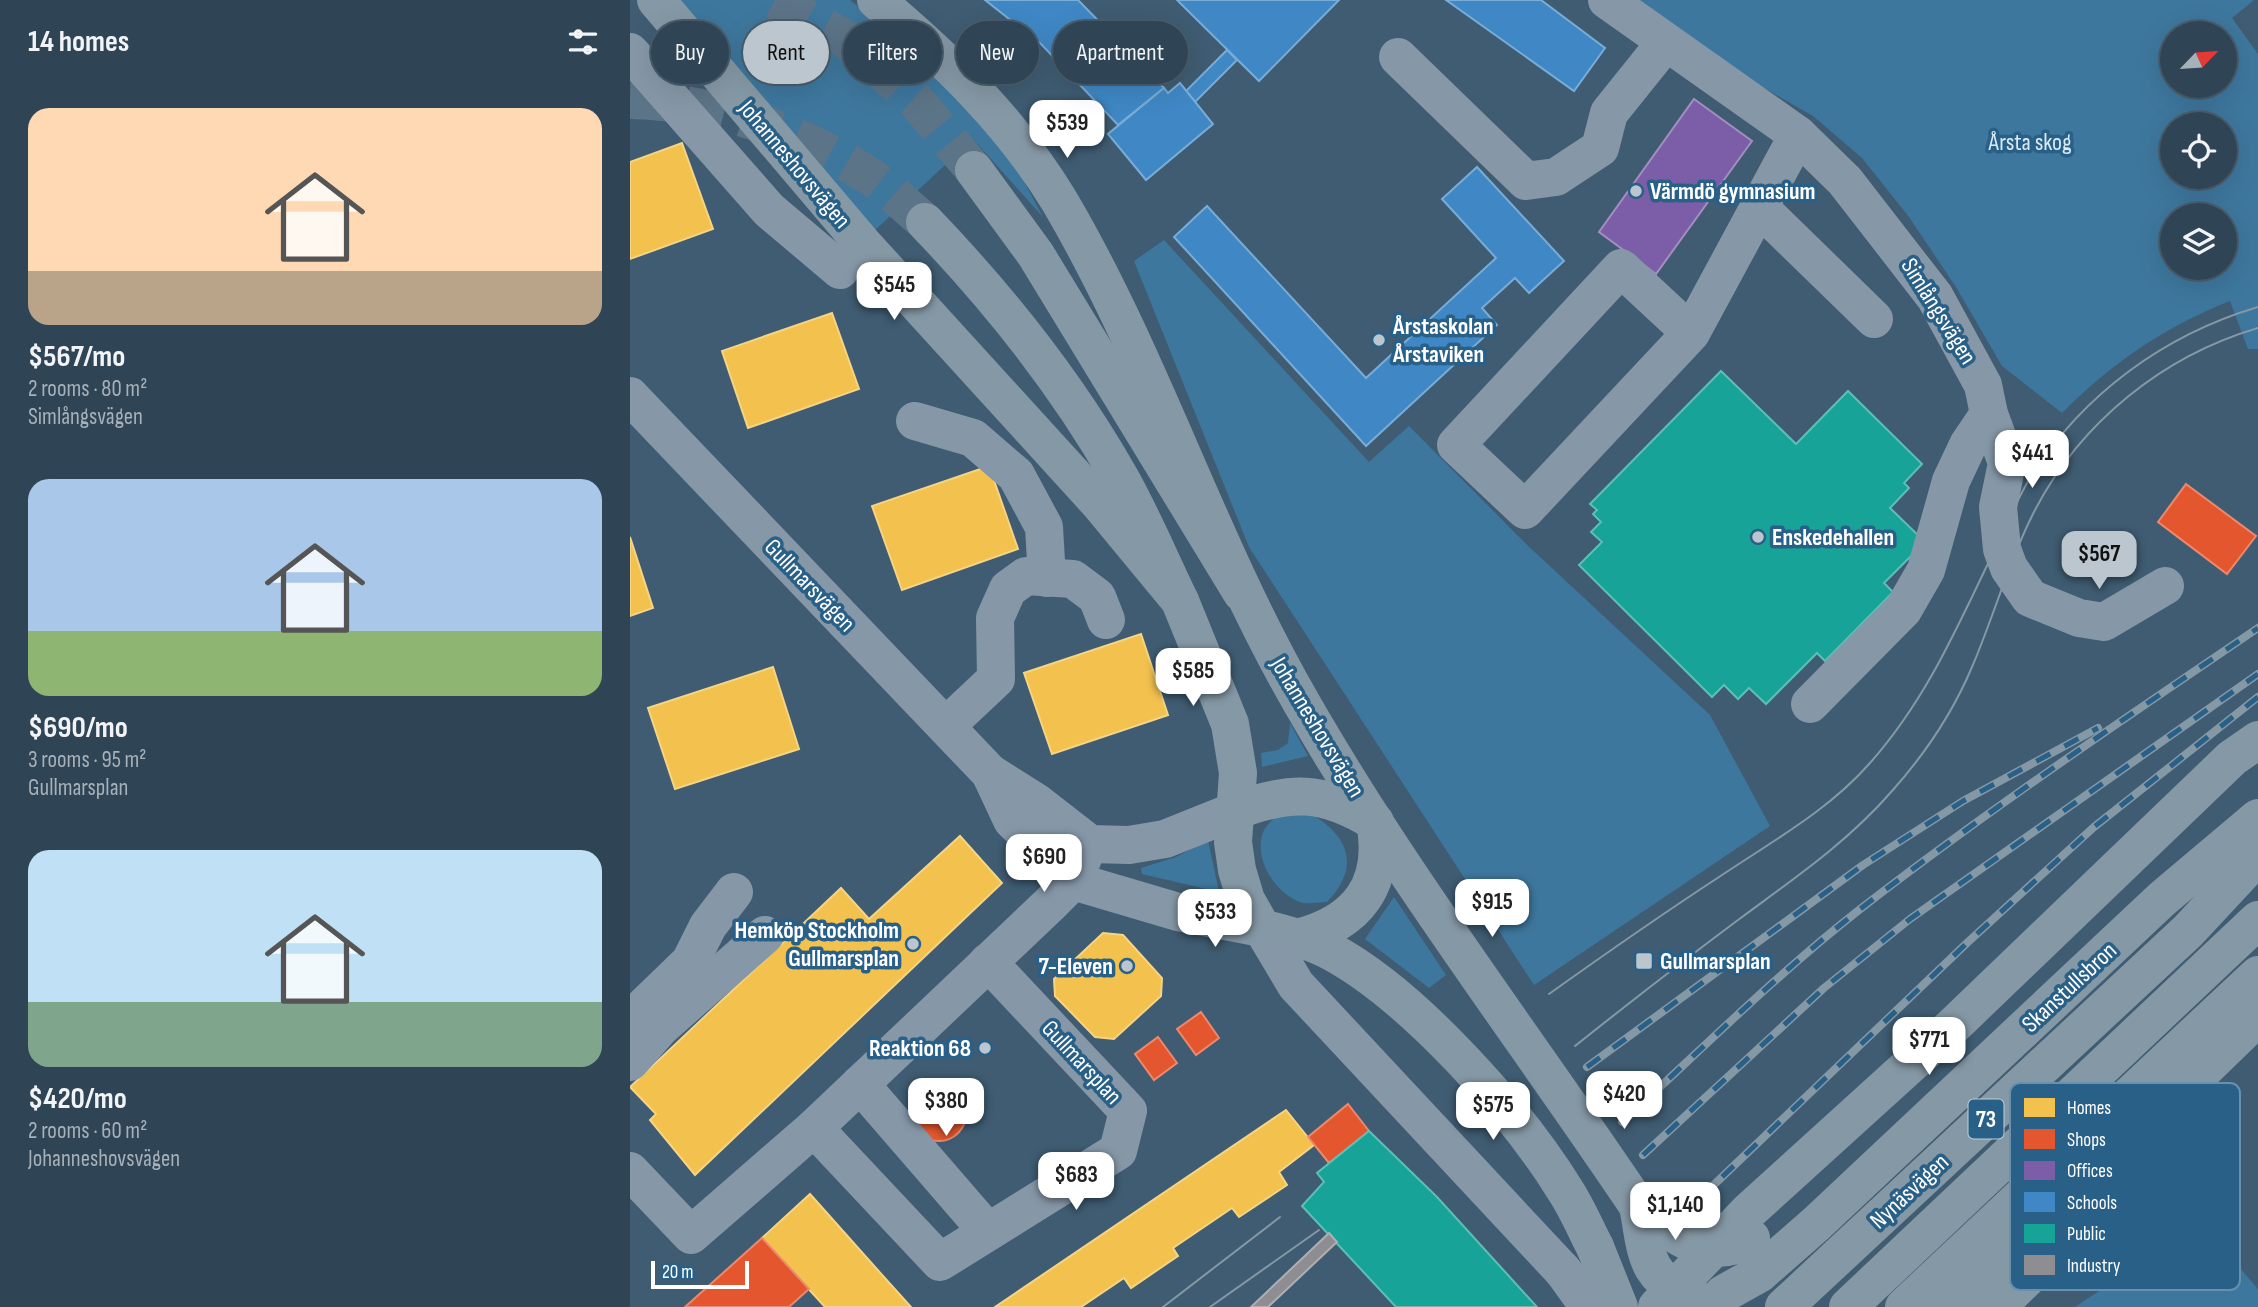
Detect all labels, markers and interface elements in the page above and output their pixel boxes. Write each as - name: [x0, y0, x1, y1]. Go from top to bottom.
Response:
- chip: Buy: [651, 21, 729, 84]
- chip: Rent: [743, 21, 829, 84]
- chip: Filters: [843, 21, 942, 84]
- chip: New: [956, 21, 1039, 84]
- chip: Apartment: [1053, 21, 1188, 84]
- north arrow: [2160, 21, 2236, 98]
- map controls: [2160, 21, 2237, 280]
- icon: filters: [564, 23, 602, 61]
- text: 14 homes: [28, 24, 129, 60]
- street label: Johanneshovsvägen: [732, 93, 857, 234]
- pin: $539: [1026, 100, 1108, 160]
- text: $539: [1045, 109, 1089, 137]
- button: locate: [2160, 112, 2237, 189]
- park label: Årsta skog: [1988, 128, 2072, 157]
- icon: home: [252, 154, 378, 280]
- place label: Värmdö gymnasium: [1650, 177, 1815, 206]
- marker: Värmdö gymnasium: [1628, 183, 1644, 199]
- button: layers: [2160, 203, 2237, 280]
- street label: Simlångsvägen: [1895, 253, 1983, 370]
- pin: $545: [853, 262, 935, 322]
- text: $545: [873, 271, 915, 299]
- place label: Årstaskolan Årstaviken: [1392, 312, 1494, 369]
- marker: Årstaskolan Årstaviken: [1371, 332, 1387, 348]
- text: $567/mo: [28, 339, 125, 375]
- text: 2 rooms · 80 m²: [28, 375, 147, 403]
- text: Simlångsvägen: [28, 403, 143, 431]
- pin: $441: [1991, 430, 2073, 490]
- text: $441: [2011, 439, 2053, 467]
- place label: Enskedehallen: [1772, 523, 1894, 552]
- icon: home: [252, 525, 378, 651]
- marker: Enskedehallen: [1750, 529, 1766, 545]
- pin: $567: [2058, 532, 2140, 591]
- street label: Gullmarsvägen: [758, 533, 861, 638]
- text: $567: [2078, 540, 2120, 568]
- pin: $585: [1152, 648, 1234, 708]
- street label: Johanneshovsvägen: [1264, 651, 1371, 803]
- text: $585: [1172, 657, 1214, 685]
- text: $690/mo: [28, 710, 128, 746]
- text: 3 rooms · 95 m²: [28, 746, 147, 774]
- text: Gullmarsplan: [28, 774, 128, 802]
- pin: $690: [1003, 834, 1085, 894]
- text: $690: [1022, 843, 1066, 871]
- pin: $915: [1451, 880, 1533, 939]
- text: $915: [1471, 888, 1513, 916]
- pin: $533: [1174, 890, 1256, 949]
- icon: home: [252, 896, 378, 1022]
- text: $533: [1194, 898, 1236, 926]
- place label: Hemköp Stockholm Gullmarsplan: [735, 916, 899, 973]
- marker: Hemköp Stockholm Gullmarsplan: [905, 936, 921, 952]
- street label: Skanstullsbron: [2016, 936, 2123, 1039]
- place label: Gullmarsplan: [1660, 947, 1771, 976]
- marker: Gullmarsplan: [1634, 951, 1654, 971]
- place label: 7-Eleven: [1039, 952, 1113, 981]
- marker: 7-Eleven: [1119, 958, 1135, 974]
- street label: Gullmarsplan: [1035, 1014, 1128, 1111]
- pin: $771: [1888, 1018, 1970, 1077]
- text: $771: [1909, 1026, 1949, 1054]
- place label: Reaktion 68: [869, 1034, 971, 1063]
- marker: Reaktion 68: [977, 1040, 993, 1056]
- pin: $420: [1583, 1072, 1665, 1131]
- pin: $380: [905, 1078, 987, 1138]
- text: $420: [1602, 1080, 1646, 1108]
- text: $420/mo: [28, 1081, 127, 1117]
- pin: $575: [1452, 1082, 1534, 1142]
- legend: [2010, 1083, 2240, 1290]
- text: $380: [924, 1087, 968, 1115]
- text: $575: [1472, 1091, 1514, 1119]
- text: Homes: [2067, 1097, 2111, 1120]
- road number: 73: [1968, 1100, 2004, 1138]
- text: 2 rooms · 60 m²: [28, 1117, 147, 1145]
- text: Shops: [2067, 1129, 2106, 1152]
- text: Johanneshovsvägen: [28, 1145, 180, 1173]
- street label: Nynäsvägen: [1864, 1148, 1955, 1235]
- pin: $683: [1035, 1152, 1117, 1212]
- text: Offices: [2067, 1160, 2113, 1183]
- text: $683: [1054, 1161, 1098, 1189]
- pin: $1,140: [1618, 1182, 1732, 1242]
- text: $1,140: [1646, 1191, 1704, 1219]
- text: Schools: [2067, 1192, 2117, 1215]
- text: Public: [2067, 1223, 2106, 1246]
- text: Industry: [2067, 1255, 2121, 1278]
- scale bar: [651, 1258, 749, 1290]
- text: 20 m: [662, 1261, 694, 1284]

